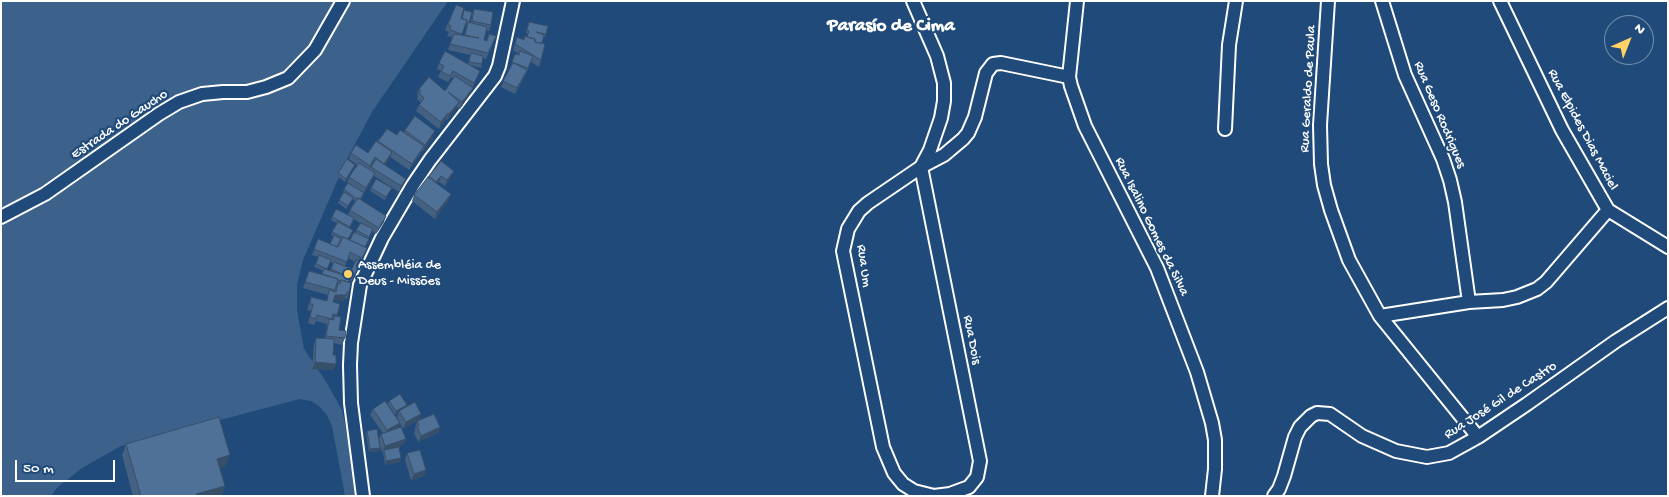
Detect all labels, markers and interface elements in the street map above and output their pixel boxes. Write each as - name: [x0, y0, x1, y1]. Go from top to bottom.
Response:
- north arrow: [1604, 15, 1654, 65]
- district label: Parasío de Cima: [827, 16, 955, 38]
- text: N: [1630, 20, 1648, 39]
- street label: Rua Geraldo de Paula: [1297, 25, 1321, 153]
- street label: Rua Geso Rodrigues: [1409, 59, 1469, 171]
- street label: Rua Elpides Dias Maciel: [1543, 67, 1621, 193]
- street label: Estrada do Gaucho: [68, 86, 172, 164]
- street label: Rua Isalino Gomes da Silva: [1110, 155, 1192, 299]
- street label: Rua Um: [852, 244, 874, 288]
- place label: Assembléia de Deus - Missões: [358, 258, 441, 290]
- marker: Assembléia de Deus - Missões: [342, 268, 354, 280]
- street label: Rua Dois: [958, 314, 984, 366]
- street label: Rua José Gil de Castro: [1442, 358, 1560, 444]
- scale bar: [18, 450, 118, 482]
- text: 50 m: [23, 460, 54, 478]

